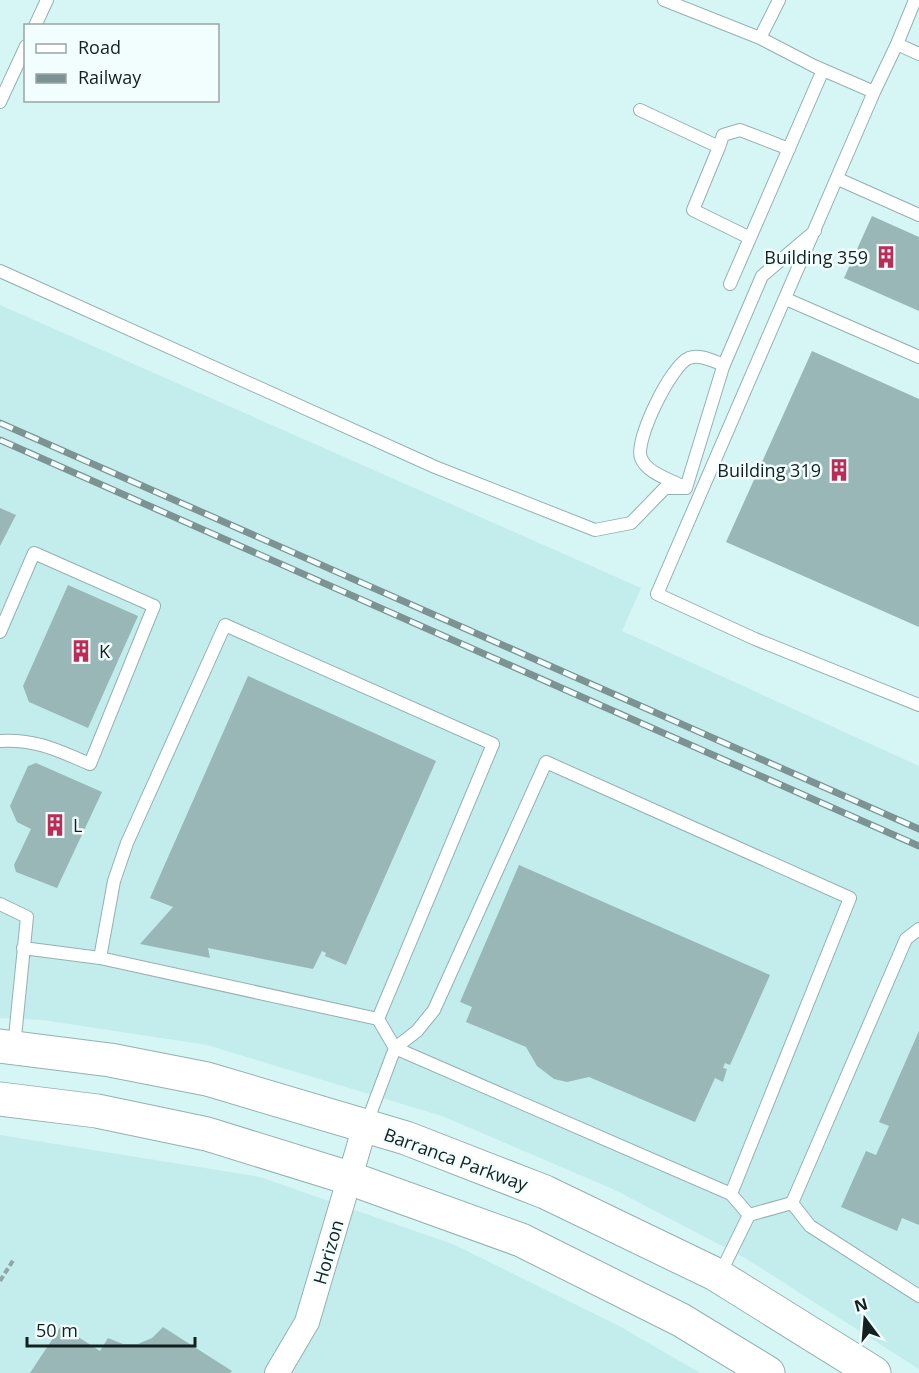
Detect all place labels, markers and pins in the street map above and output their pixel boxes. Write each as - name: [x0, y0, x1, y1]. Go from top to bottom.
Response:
- building icon: Building 359: [873, 244, 899, 270]
- place label: Building 359: [764, 245, 868, 269]
- building icon: Building 319: [826, 457, 852, 483]
- place label: Building 319: [717, 458, 821, 482]
- building icon: K: [68, 638, 94, 664]
- place label: K: [99, 639, 111, 663]
- building icon: L: [42, 812, 68, 838]
- place label: L: [73, 813, 82, 837]

